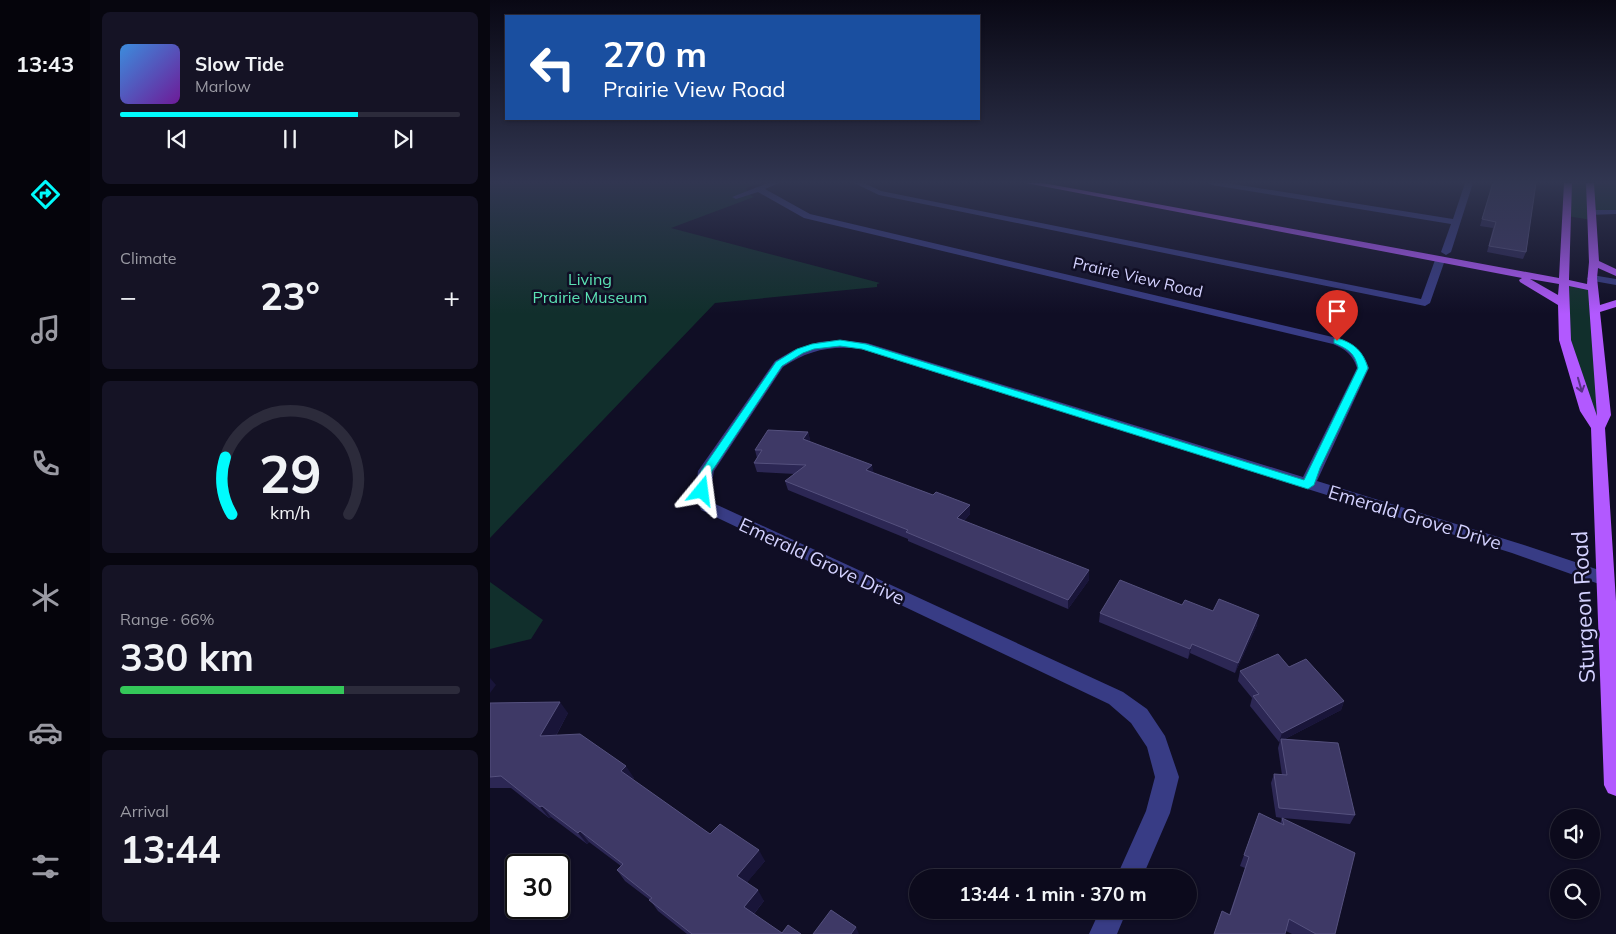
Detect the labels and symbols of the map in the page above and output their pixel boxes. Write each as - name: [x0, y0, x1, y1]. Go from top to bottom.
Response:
- street label: Prairie View Road: [1071, 252, 1205, 302]
- park label: Living Prairie Museum: [533, 269, 647, 307]
- pin: [1316, 290, 1358, 341]
- one-way arrow: [1575, 376, 1585, 392]
- position arrow: [675, 464, 727, 516]
- street label: Emerald Grove Drive: [1326, 479, 1504, 555]
- street label: Emerald Grove Drive: [735, 512, 909, 610]
- street label: Sturgeon Road: [1565, 530, 1601, 684]
- speed limit sign: 30: [505, 854, 570, 919]

